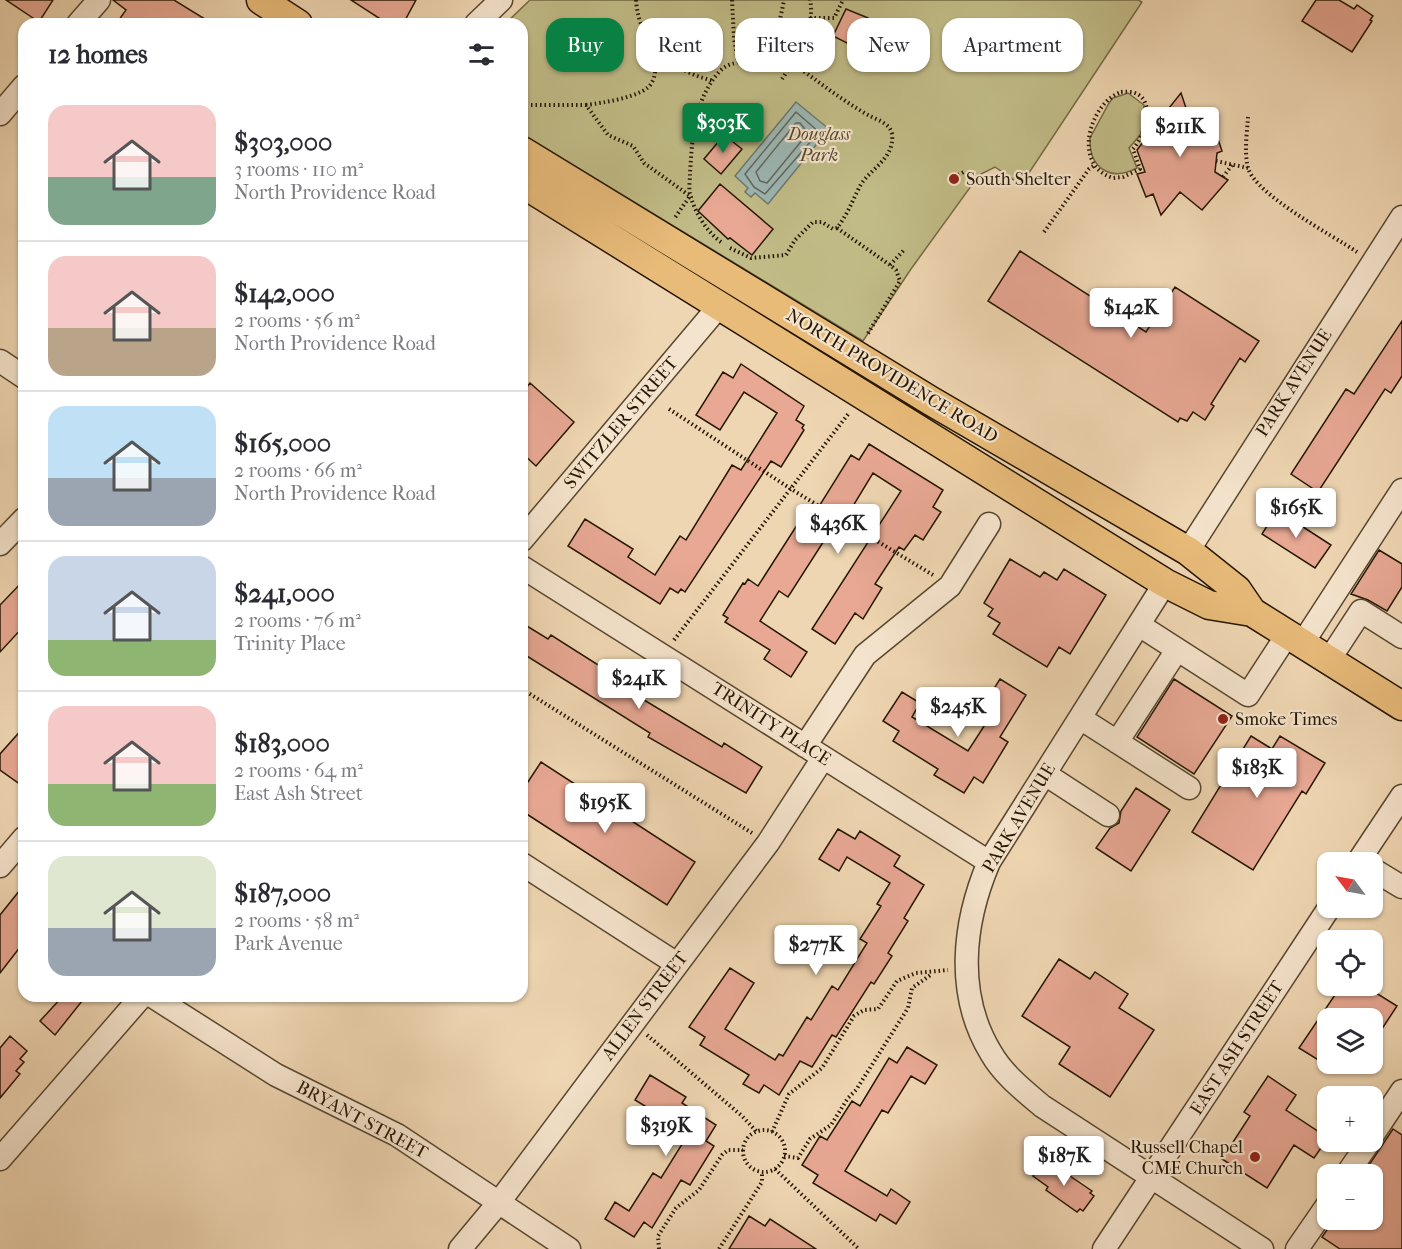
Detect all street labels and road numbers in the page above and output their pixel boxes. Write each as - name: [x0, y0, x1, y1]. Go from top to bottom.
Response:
- street label: NORTH PROVIDENCE ROAD: [782, 304, 1002, 448]
- street label: PARK AVENUE: [1251, 325, 1337, 441]
- street label: SWITZLER STREET: [560, 352, 683, 493]
- street label: TRINITY PLACE: [708, 678, 834, 770]
- street label: PARK AVENUE: [978, 760, 1060, 876]
- street label: ALLEN STREET: [597, 947, 693, 1065]
- street label: EAST ASH STREET: [1186, 976, 1289, 1119]
- street label: BRYANT STREET: [293, 1077, 432, 1164]

